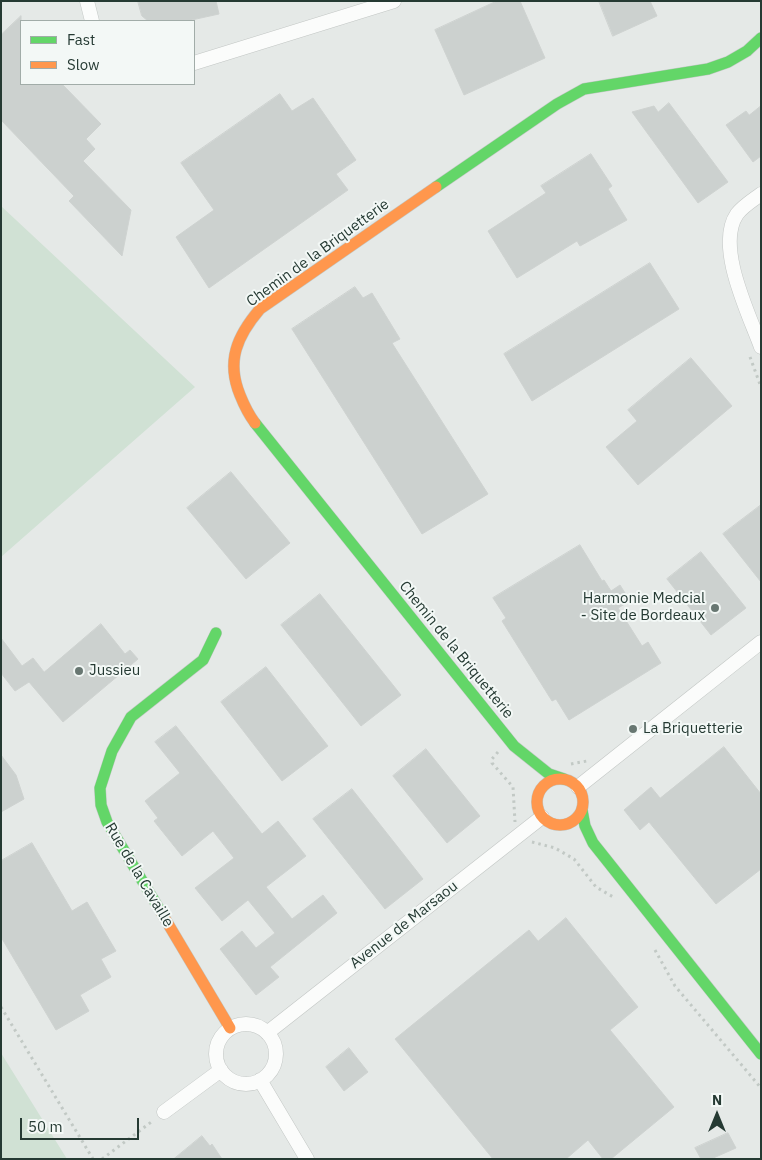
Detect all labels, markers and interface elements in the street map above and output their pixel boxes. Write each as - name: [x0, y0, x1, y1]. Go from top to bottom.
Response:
- legend: [20, 20, 195, 85]
- text: Fast: [67, 30, 95, 49]
- text: Slow: [67, 55, 100, 74]
- street label: Chemin de la Briquetterie: [243, 195, 393, 311]
- street label: Chemin de la Briquetterie: [395, 578, 517, 722]
- place label: Harmonie Medcial - Site de Bordeaux: [581, 590, 705, 625]
- marker: Harmonie Medcial - Site de Bordeaux: [709, 602, 721, 614]
- place label: Jussieu: [89, 662, 140, 680]
- marker: Jussieu: [73, 665, 85, 677]
- place label: La Briquetterie: [643, 720, 743, 738]
- marker: La Briquetterie: [627, 723, 639, 735]
- street label: Rue de la Cavaille: [101, 820, 177, 930]
- street label: Avenue de Marsaou: [346, 877, 462, 973]
- north arrow: [692, 1090, 742, 1140]
- text: N: [712, 1091, 722, 1109]
- scale bar: [22, 1108, 141, 1140]
- text: 50 m: [28, 1117, 63, 1136]

